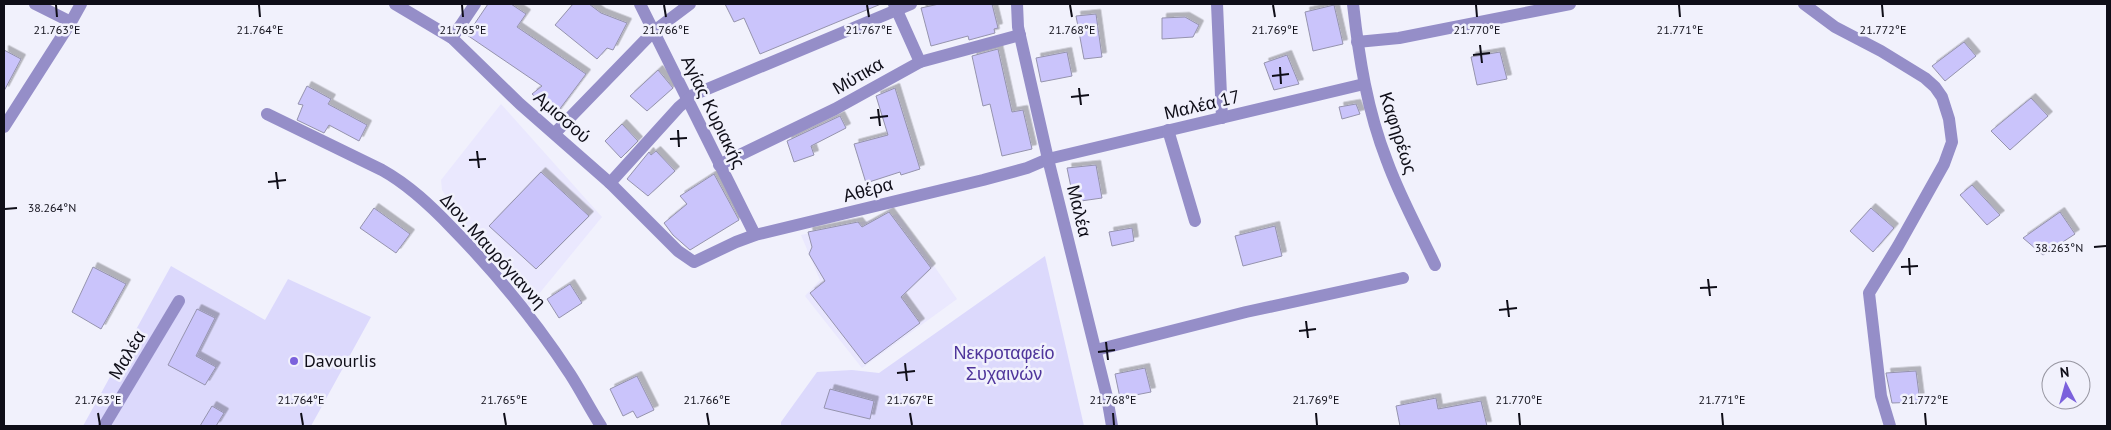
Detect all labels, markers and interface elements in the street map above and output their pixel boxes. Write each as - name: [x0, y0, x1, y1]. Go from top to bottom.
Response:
- text: 21.763°E: [34, 22, 80, 37]
- text: 21.764°E: [237, 22, 283, 37]
- text: 21.765°E: [440, 22, 486, 37]
- text: 21.766°E: [643, 22, 689, 37]
- text: 21.767°E: [846, 22, 892, 37]
- text: 21.768°E: [1049, 22, 1095, 37]
- text: 21.769°E: [1252, 22, 1298, 37]
- text: 21.770°E: [1454, 22, 1500, 37]
- text: 21.771°E: [1657, 22, 1703, 37]
- text: 21.772°E: [1860, 22, 1906, 37]
- street label: Αγίας Κυριακής: [676, 52, 751, 172]
- street label: Μύτικα: [828, 52, 887, 99]
- street label: Μαλέα 17: [1162, 85, 1242, 124]
- street label: Αμισσού: [529, 86, 596, 148]
- street label: Καφηρέως: [1374, 89, 1423, 177]
- street label: Αθέρα: [840, 172, 895, 207]
- street label: Μαλέα: [1062, 182, 1097, 239]
- street label: Διον. Μαυρόγιαννη: [436, 188, 551, 313]
- text: 38.264°N: [28, 200, 76, 215]
- text: 38.263°N: [2035, 240, 2083, 255]
- street label: Μαλέα: [103, 326, 150, 383]
- park label: Νεκροταφείο Συχαινών: [954, 341, 1055, 385]
- place label: Davourlis: [304, 349, 376, 372]
- marker: Davourlis: [288, 355, 300, 367]
- north arrow: [2041, 360, 2091, 410]
- text: N: [2059, 363, 2070, 382]
- text: 21.763°E: [75, 392, 121, 407]
- text: 21.764°E: [278, 392, 324, 407]
- text: 21.765°E: [481, 392, 527, 407]
- text: 21.766°E: [684, 392, 730, 407]
- text: 21.767°E: [887, 392, 933, 407]
- text: 21.768°E: [1090, 392, 1136, 407]
- text: 21.769°E: [1293, 392, 1339, 407]
- text: 21.770°E: [1496, 392, 1542, 407]
- text: 21.771°E: [1699, 392, 1745, 407]
- text: 21.772°E: [1902, 392, 1948, 407]

